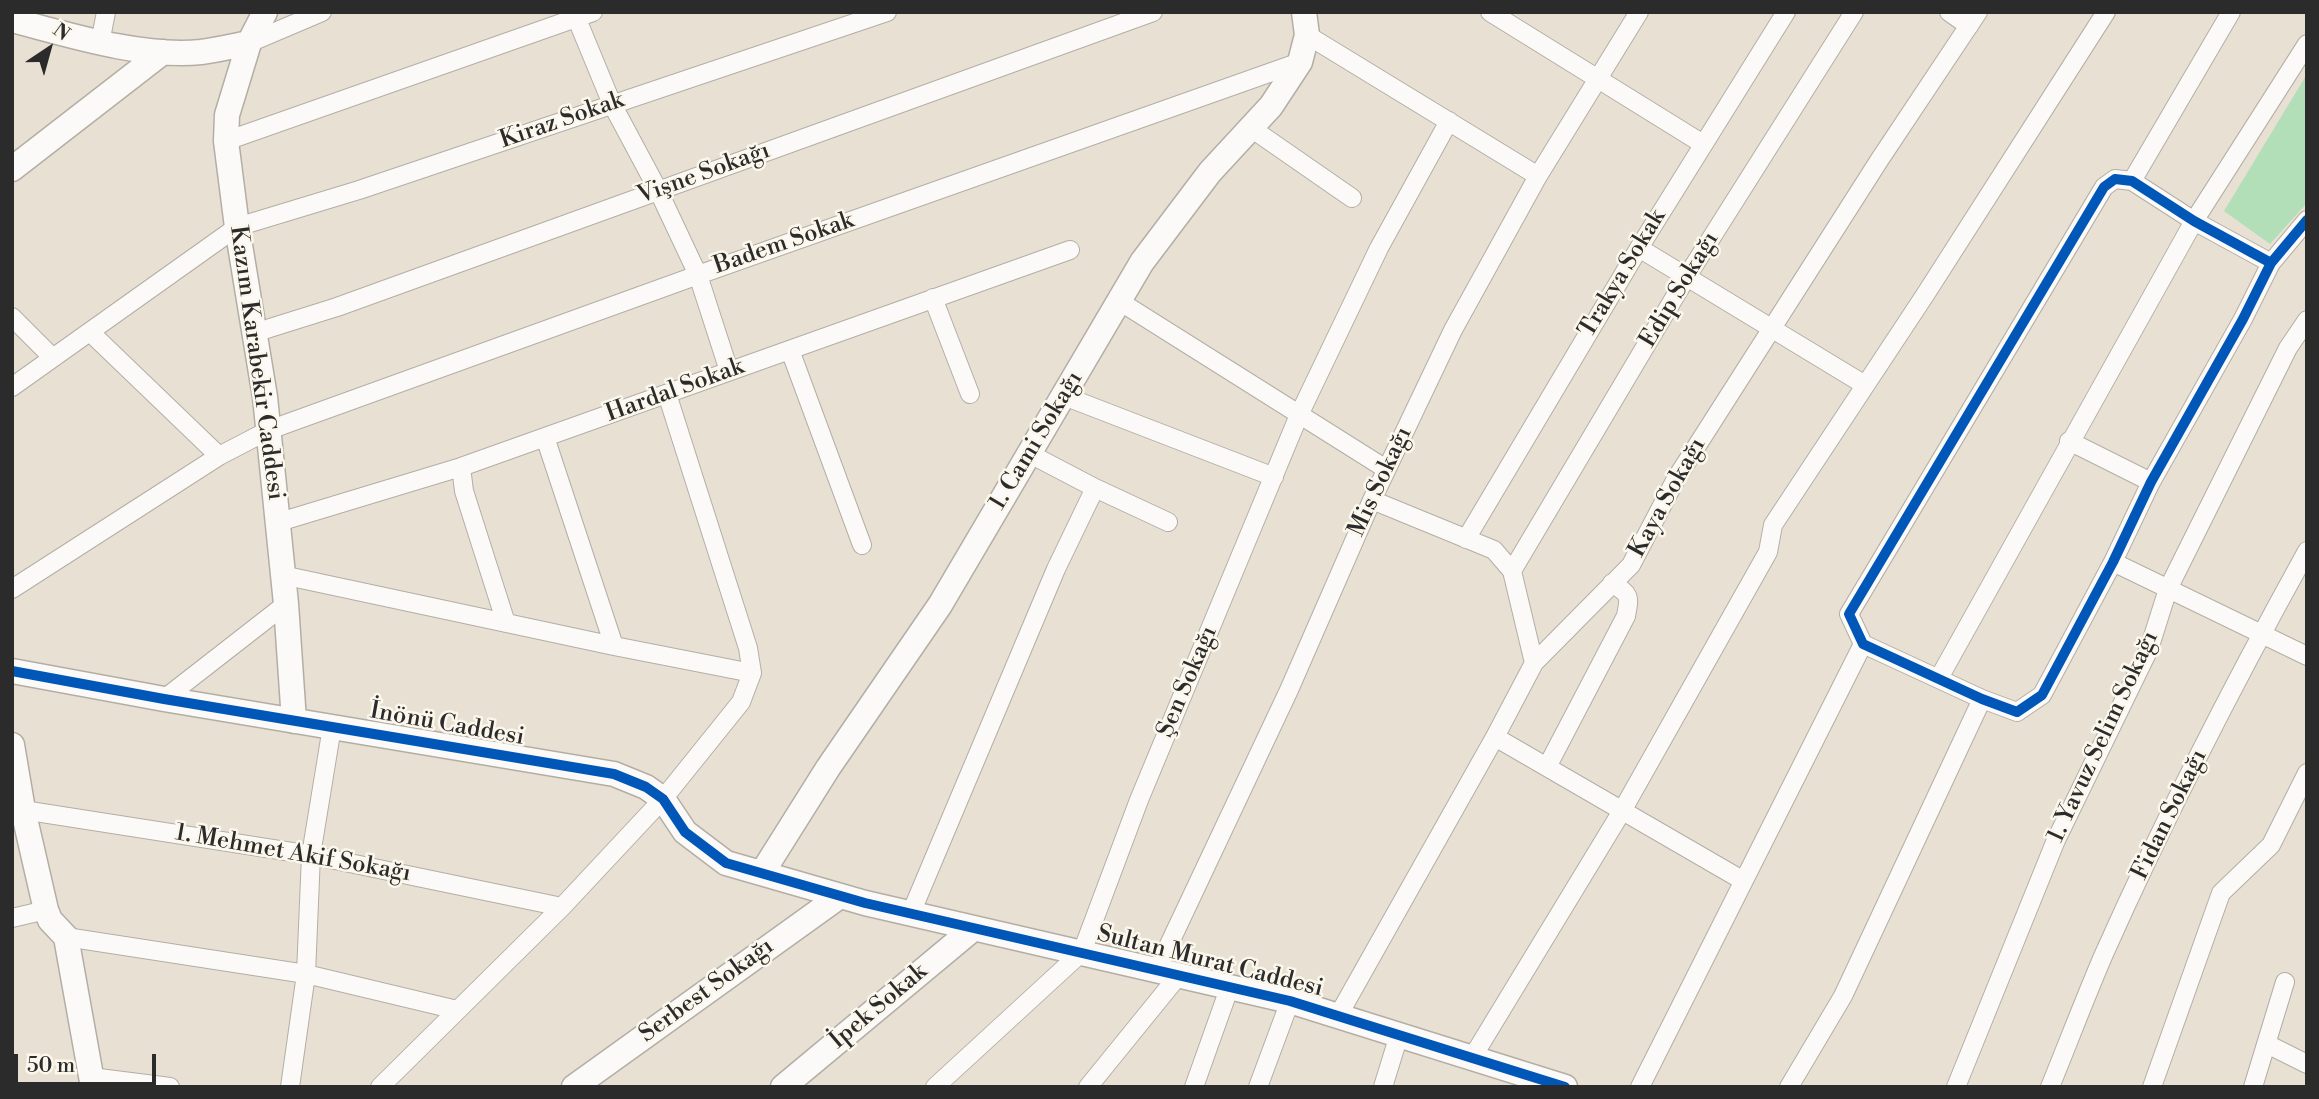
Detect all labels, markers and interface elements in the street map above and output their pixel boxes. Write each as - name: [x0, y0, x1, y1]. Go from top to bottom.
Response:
- north arrow: [14, 14, 84, 84]
- text: N: [48, 18, 74, 46]
- street label: Kiraz Sokak: [496, 86, 628, 156]
- street label: Vişne Sokağı: [634, 137, 774, 211]
- street label: Trakya Sokak: [1573, 205, 1673, 343]
- street label: Badem Sokak: [710, 207, 858, 281]
- street label: Kazım Karabekir Caddesi: [222, 224, 290, 502]
- street label: Edip Sokağı: [1634, 227, 1726, 353]
- street label: Hardal Sokak: [602, 353, 748, 429]
- street label: 1. Cami Sokağı: [984, 366, 1090, 516]
- street label: Mis Sokağı: [1343, 423, 1419, 541]
- street label: Kaya Sokağı: [1623, 433, 1713, 563]
- street label: Şen Sokağı: [1152, 622, 1224, 742]
- street label: 1. Yavuz Selim Sokağı: [2042, 627, 2166, 847]
- street label: İnönü Caddesi: [368, 697, 526, 753]
- street label: Fidan Sokağı: [2126, 745, 2214, 885]
- street label: 1. Mehmet Akif Sokağı: [173, 819, 413, 889]
- street label: Sultan Murat Caddesi: [1094, 920, 1326, 1004]
- street label: Serbest Sokağı: [634, 933, 780, 1049]
- street label: İpek Sokak: [825, 958, 933, 1056]
- scale bar: [18, 1040, 159, 1084]
- text: 50 m: [27, 1053, 75, 1079]

